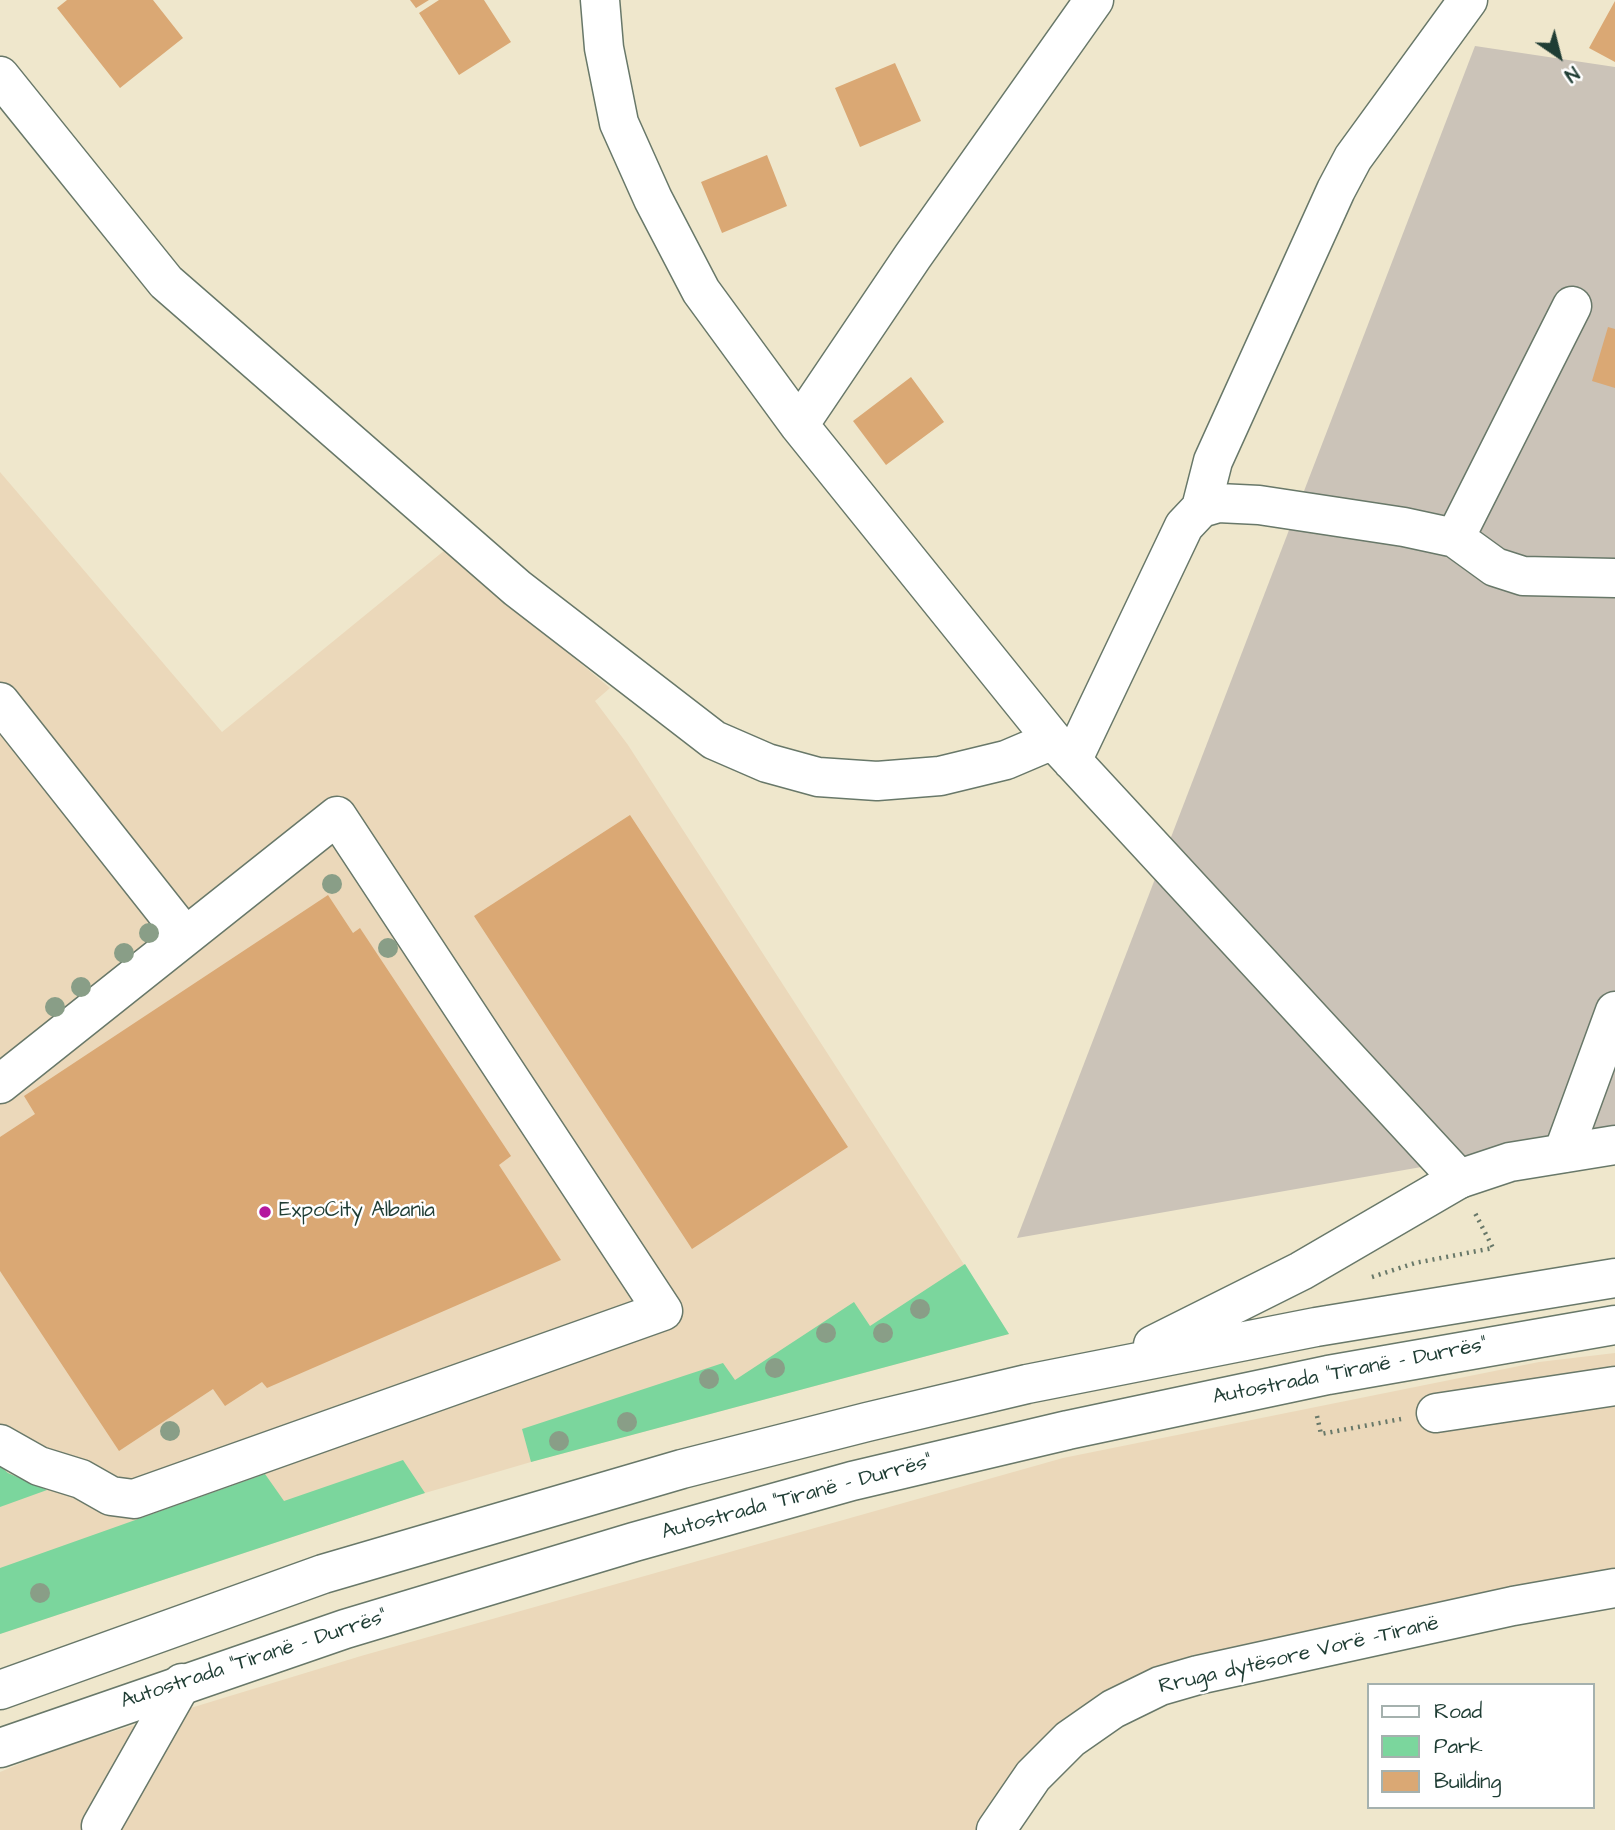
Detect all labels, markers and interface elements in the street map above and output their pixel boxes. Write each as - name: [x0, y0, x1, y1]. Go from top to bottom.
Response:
- north arrow: [1524, 21, 1594, 91]
- text: N: [1559, 59, 1584, 88]
- place label: ExpoCity Albania: [279, 1199, 435, 1225]
- marker: ExpoCity Albania: [257, 1204, 273, 1220]
- street label: Autostrada "Tiranë - Durrës": [1211, 1333, 1489, 1411]
- street label: Autostrada "Tiranë - Durrës": [659, 1450, 935, 1546]
- street label: Autostrada "Tiranë - Durrës": [118, 1605, 390, 1715]
- street label: Rruga dytësore Vorë -Tiranë: [1157, 1612, 1441, 1700]
- legend: [1366, 1683, 1594, 1809]
- text: Road: [1434, 1697, 1482, 1726]
- text: Park: [1434, 1732, 1483, 1761]
- text: Building: [1434, 1767, 1501, 1796]

